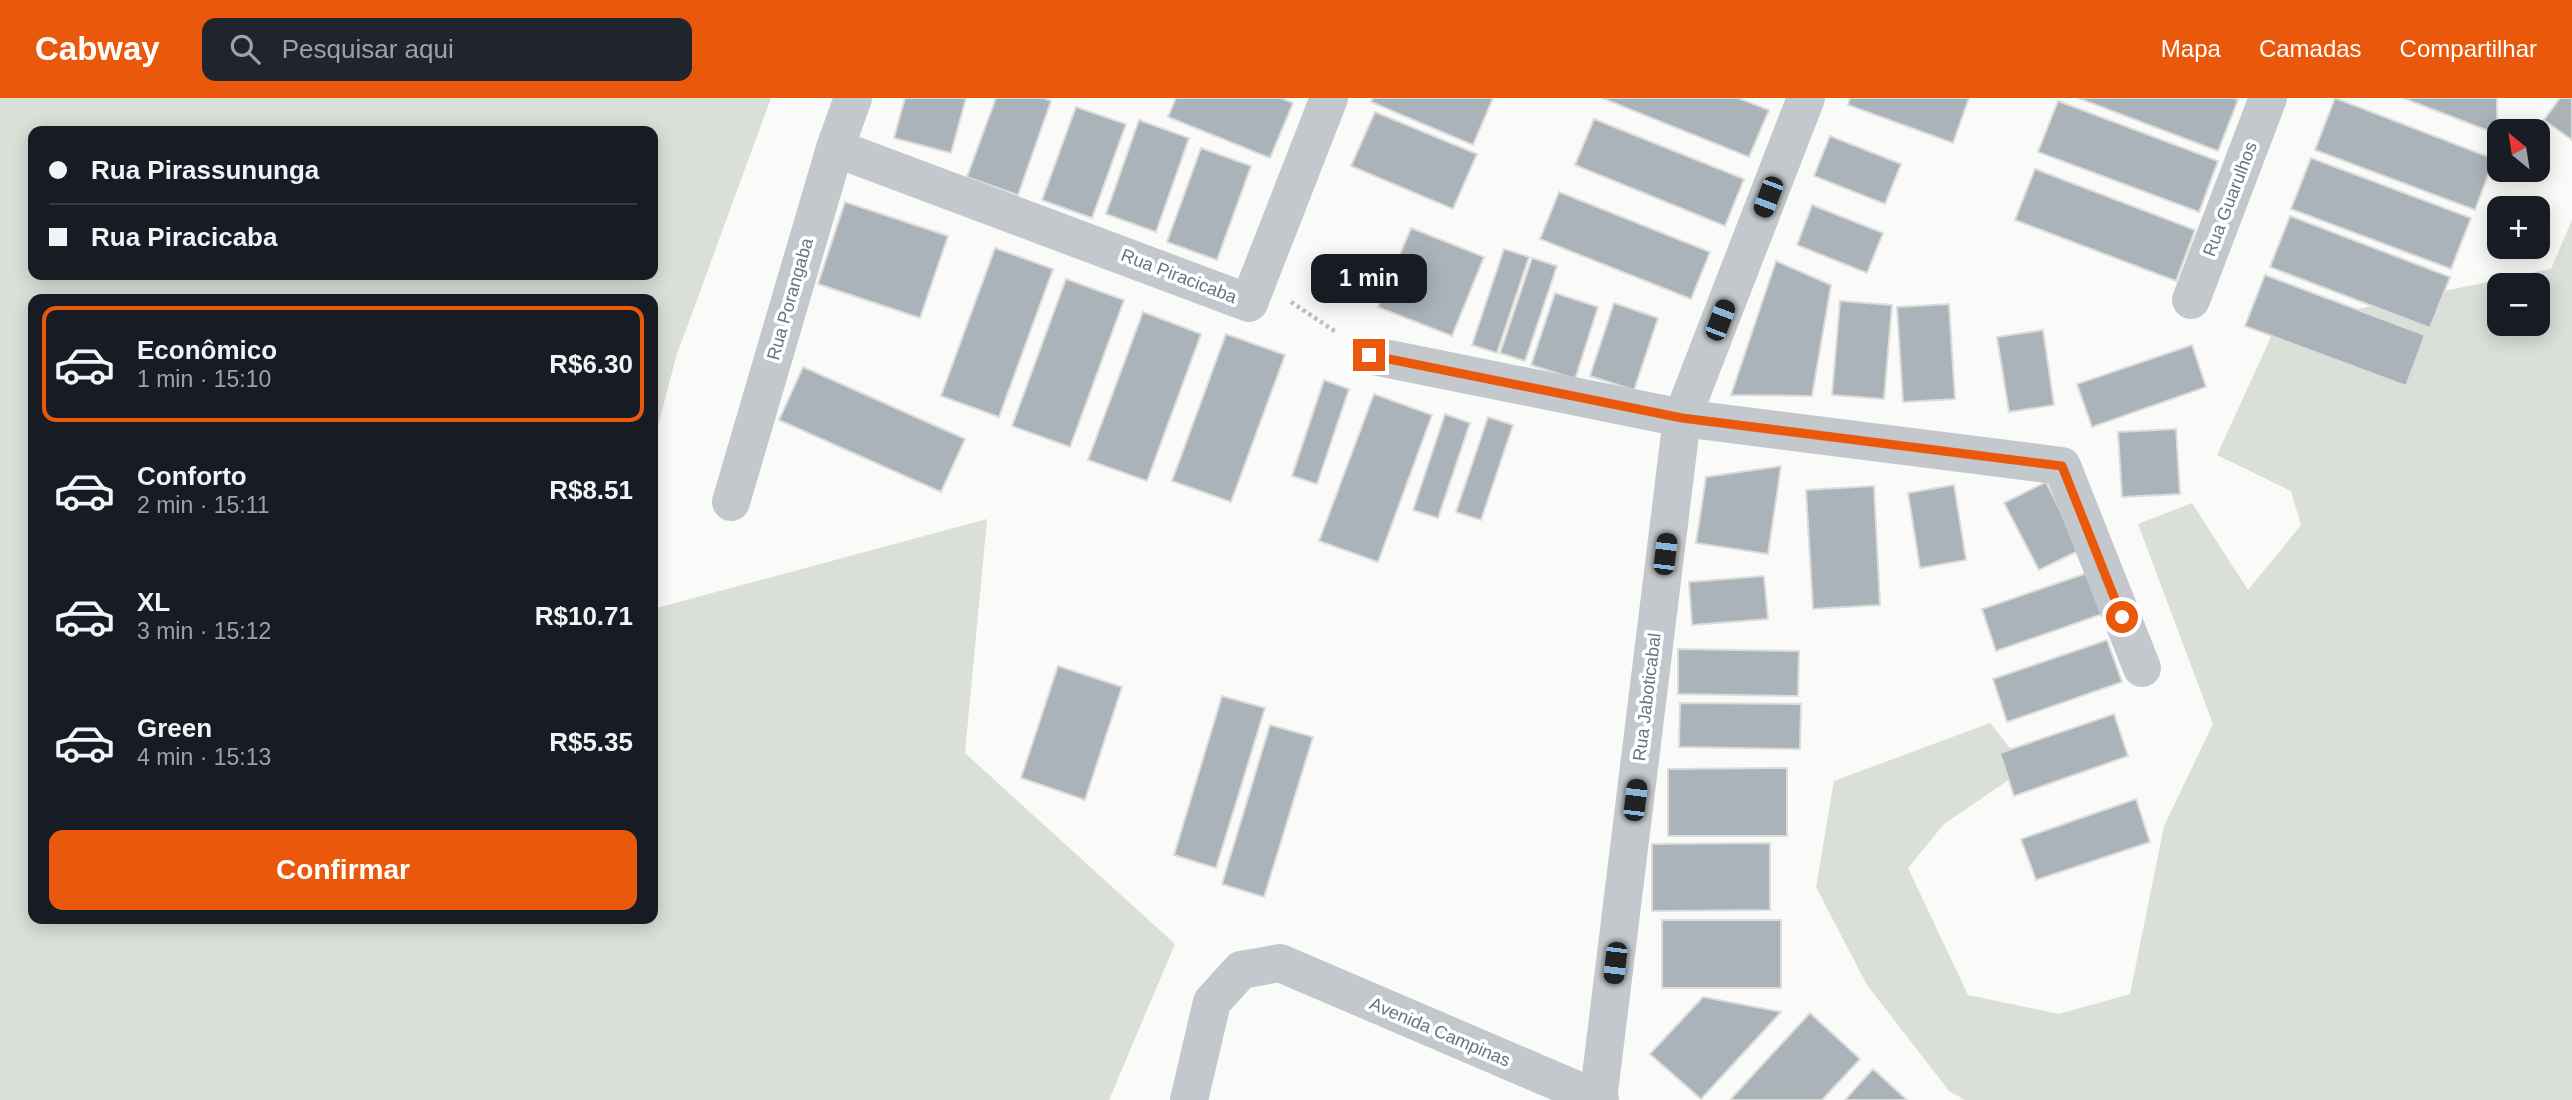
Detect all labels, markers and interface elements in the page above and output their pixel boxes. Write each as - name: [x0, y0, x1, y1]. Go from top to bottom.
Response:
- search box: [202, 18, 692, 81]
- text: Cabway: [35, 30, 160, 67]
- icon: search: [226, 30, 264, 68]
- text: Pesquisar aqui: [282, 34, 454, 64]
- text: Mapa: [2161, 35, 2221, 62]
- text: Camadas: [2259, 35, 2362, 62]
- text: Compartilhar: [2400, 35, 2537, 62]
- north arrow: [2487, 119, 2550, 182]
- map controls: [2487, 119, 2550, 336]
- street label: Rua Guarulhos: [2199, 139, 2261, 259]
- text: Rua Pirassununga: [91, 155, 319, 185]
- car: [1751, 174, 1786, 220]
- button: +: [2487, 196, 2550, 259]
- text: Rua Piracicaba: [91, 222, 277, 252]
- street label: Rua Porangaba: [763, 235, 817, 362]
- street label: Rua Piracicaba: [1118, 245, 1240, 308]
- callout: 1 min: [1311, 254, 1427, 302]
- text: 1 min: [1339, 265, 1399, 291]
- button: −: [2487, 273, 2550, 336]
- car: [1703, 297, 1738, 343]
- icon: car: [53, 333, 116, 396]
- text: Econômico: [137, 335, 277, 365]
- route end: [1353, 339, 1385, 371]
- text: R$6.30: [549, 349, 633, 379]
- text: 1 min · 15:10: [137, 366, 271, 392]
- icon: car: [53, 459, 116, 522]
- text: Conforto: [137, 461, 247, 491]
- text: R$8.51: [549, 475, 633, 505]
- text: 2 min · 15:11: [137, 492, 270, 518]
- car: [1653, 532, 1678, 576]
- icon: car: [53, 585, 116, 648]
- text: XL: [137, 587, 170, 617]
- text: R$10.71: [535, 601, 633, 631]
- route start: [2106, 601, 2138, 633]
- text: 3 min · 15:12: [137, 618, 271, 644]
- street label: Rua Jaboticabal: [1629, 632, 1665, 762]
- icon: car: [53, 711, 116, 774]
- text: Green: [137, 713, 212, 743]
- text: R$5.35: [549, 727, 633, 757]
- text: 4 min · 15:13: [137, 744, 271, 770]
- car: [1623, 778, 1648, 822]
- button: Confirmar: [49, 830, 637, 910]
- car: [1603, 941, 1628, 985]
- street label: Avenida Campinas: [1367, 993, 1513, 1071]

